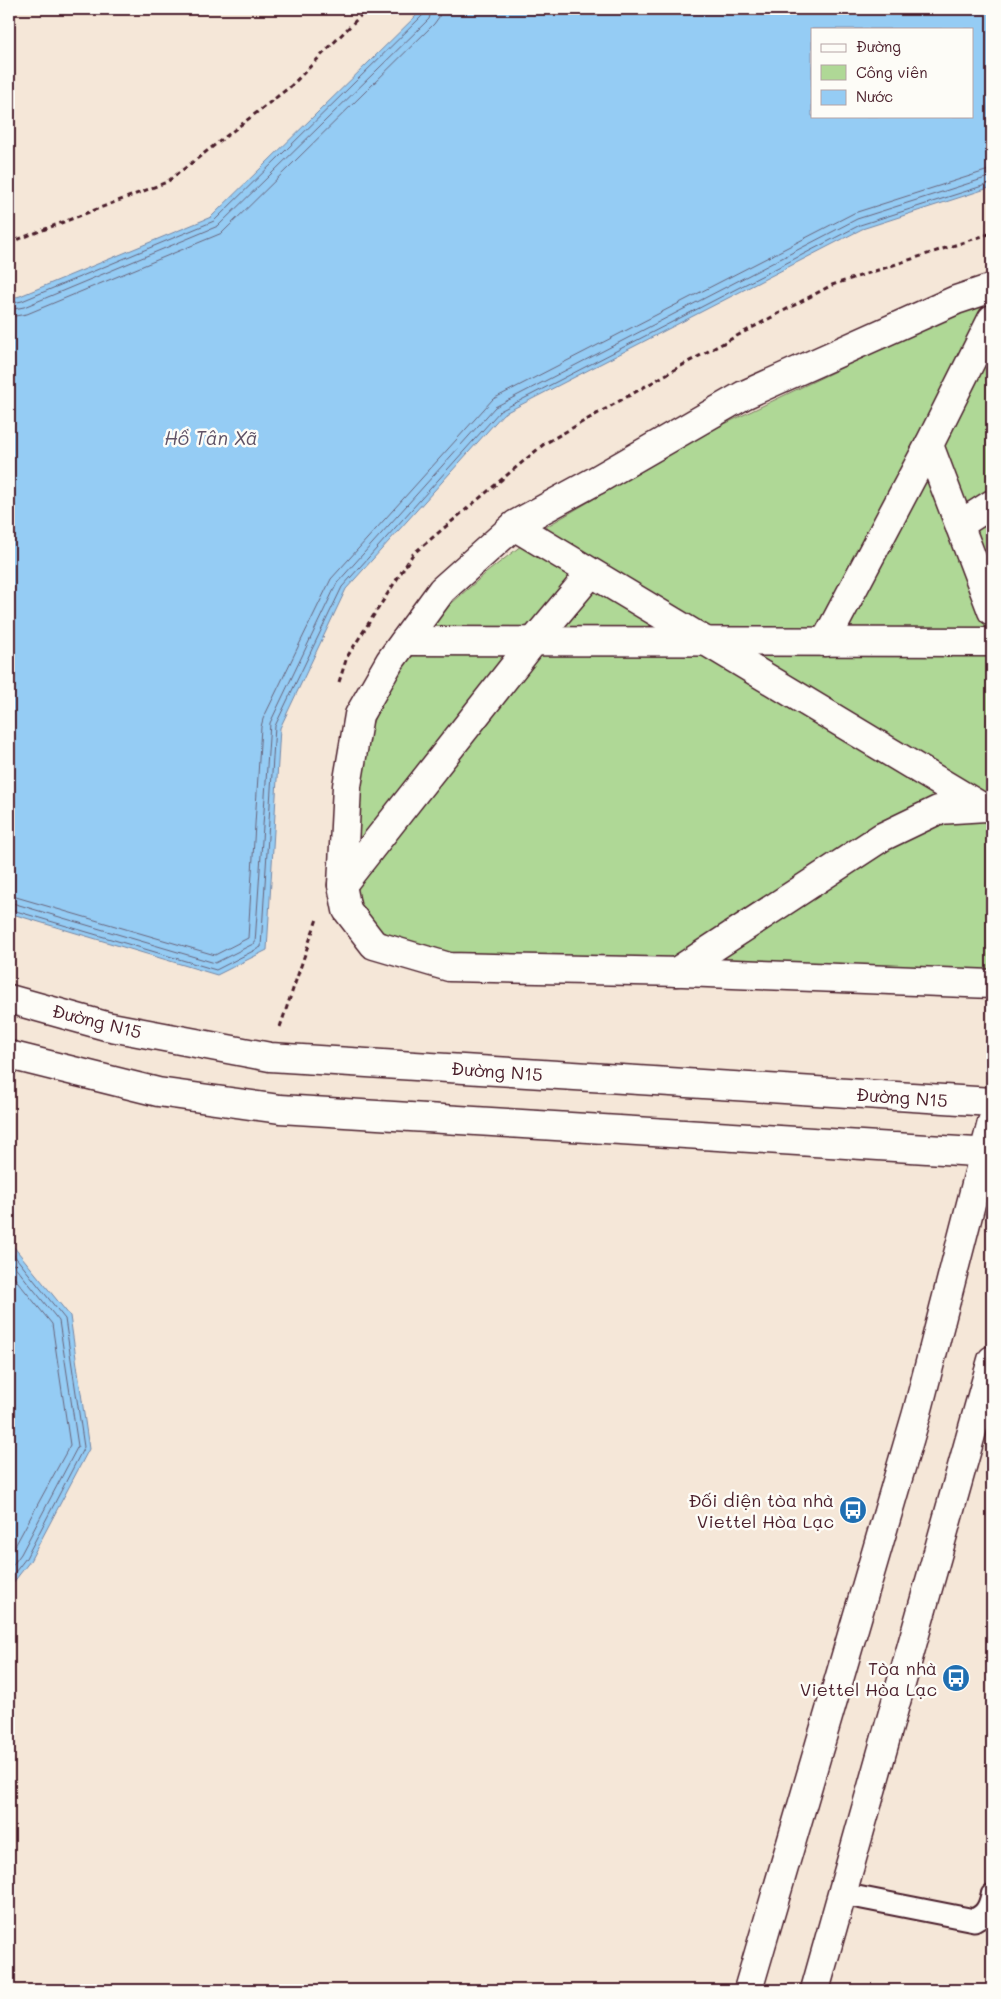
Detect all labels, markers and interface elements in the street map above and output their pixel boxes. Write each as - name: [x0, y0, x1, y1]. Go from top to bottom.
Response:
- legend: [811, 28, 974, 118]
- text: Đường: [856, 36, 901, 56]
- text: Công viên: [856, 62, 928, 82]
- text: Nước: [856, 86, 893, 106]
- water label: Hồ Tân Xã: [164, 425, 258, 450]
- street label: Đường N15: [50, 998, 144, 1044]
- street label: Đường N15: [451, 1056, 543, 1086]
- street label: Đường N15: [856, 1082, 948, 1112]
- place label: Đối diện tòa nhà Viettel Hòa Lạc: [688, 1488, 834, 1533]
- bus stop icon: Đối diện tòa nhà Viettel Hòa Lạc: [838, 1495, 868, 1525]
- place label: Tòa nhà Viettel Hòa Lạc: [800, 1656, 937, 1701]
- bus stop icon: Tòa nhà Viettel Hòa Lạc: [941, 1663, 971, 1693]

